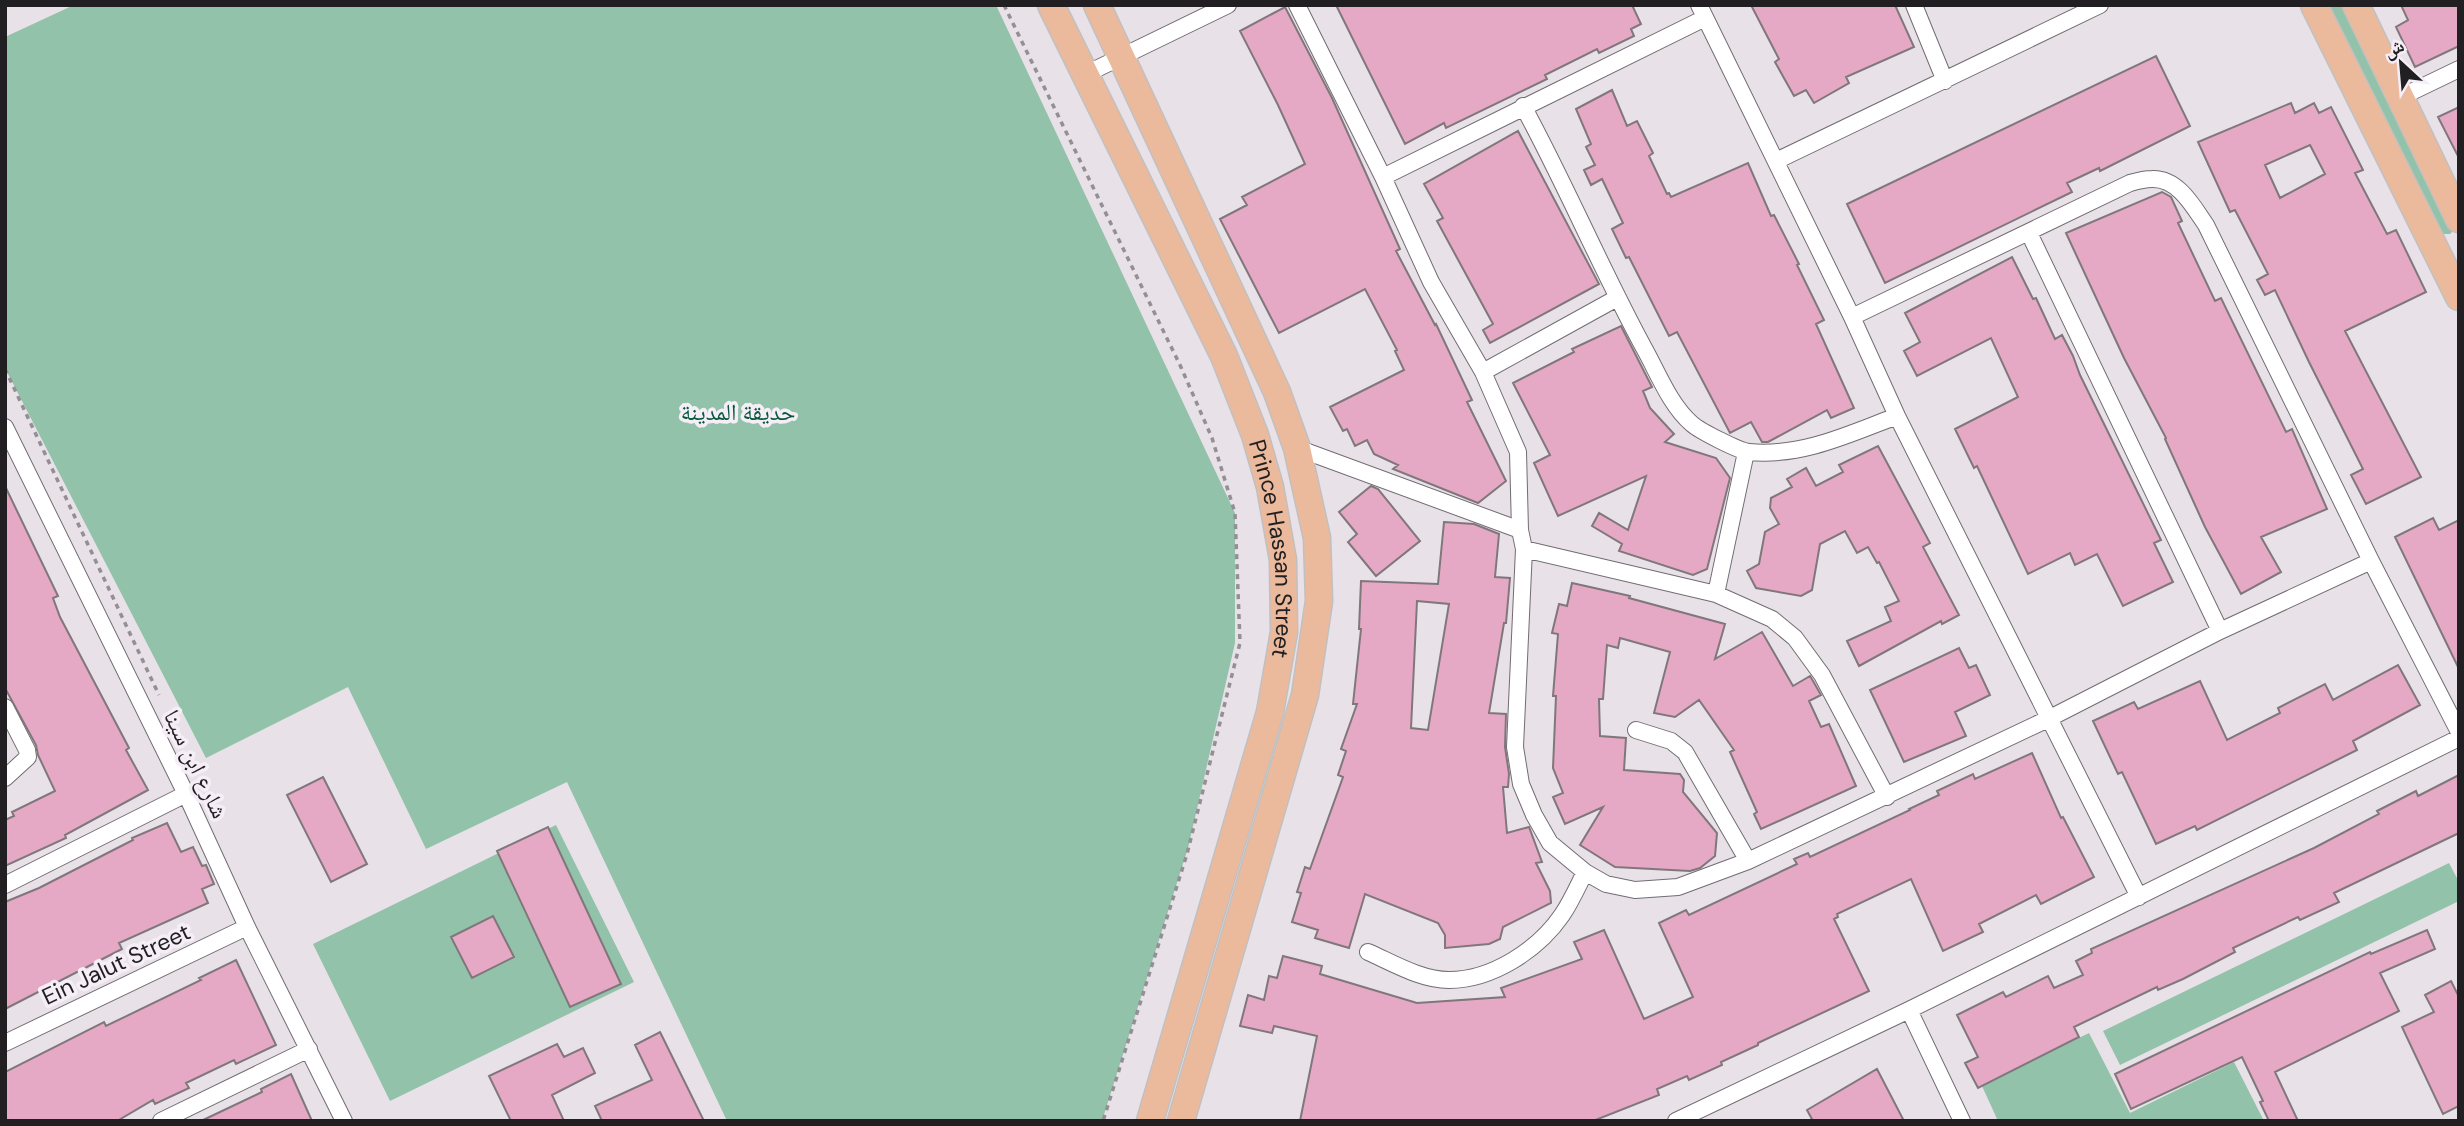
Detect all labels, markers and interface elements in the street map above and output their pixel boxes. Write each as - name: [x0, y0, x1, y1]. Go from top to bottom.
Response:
- north arrow: [2366, 28, 2436, 98]
- text: ش: [2379, 33, 2408, 64]
- park label: حديقة المدينة: [681, 397, 795, 427]
- street label: Prince Hassan Street: [1242, 436, 1299, 660]
- street label: شارع ابن سينا: [157, 705, 235, 823]
- street label: Ein Jalut Street: [37, 916, 195, 1012]

